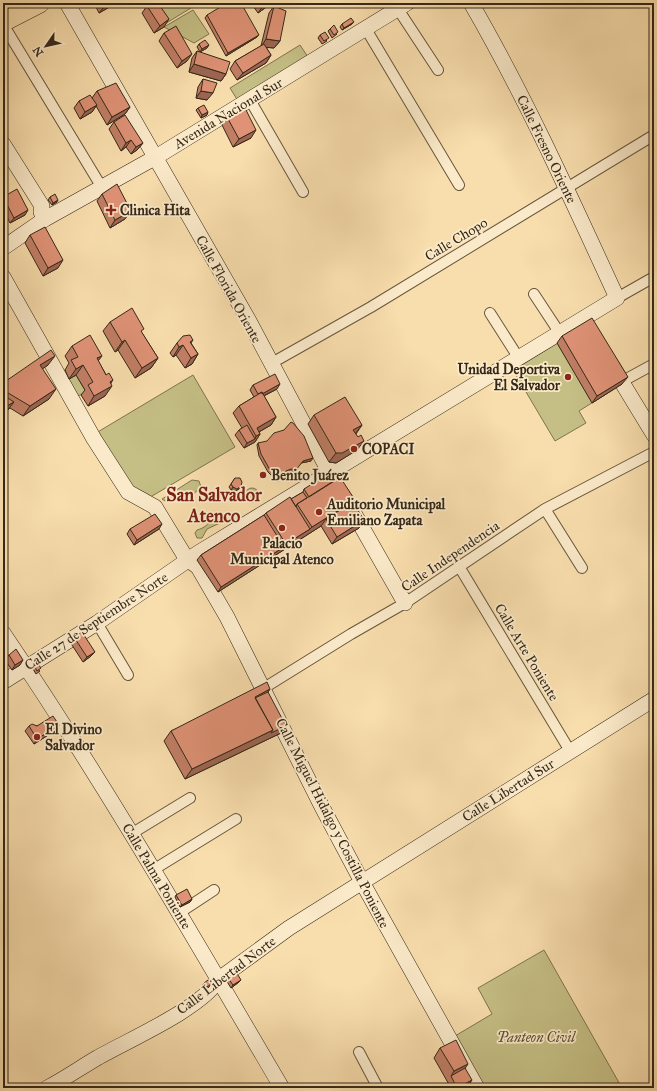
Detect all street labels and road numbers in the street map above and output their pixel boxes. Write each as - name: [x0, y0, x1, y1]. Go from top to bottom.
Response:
- street label: Avenida Nacional Sur: [170, 74, 286, 153]
- street label: Calle Fresno Oriente: [513, 92, 580, 206]
- street label: Calle Chopo: [422, 214, 491, 265]
- street label: Calle Florida Oriente: [192, 232, 265, 346]
- street label: Calle Independencia: [398, 517, 503, 596]
- street label: Calle 27 de Septiembre Norte: [21, 569, 171, 674]
- street label: Calle Arte Poniente: [491, 600, 562, 704]
- street label: Calle Miguel Hidalgo y Costilla Poniente: [272, 715, 393, 931]
- street label: Calle Libertad Sur: [459, 755, 558, 826]
- street label: Calle Palma Poniente: [118, 820, 195, 932]
- street label: Calle Libertad Norte: [173, 933, 279, 1018]

